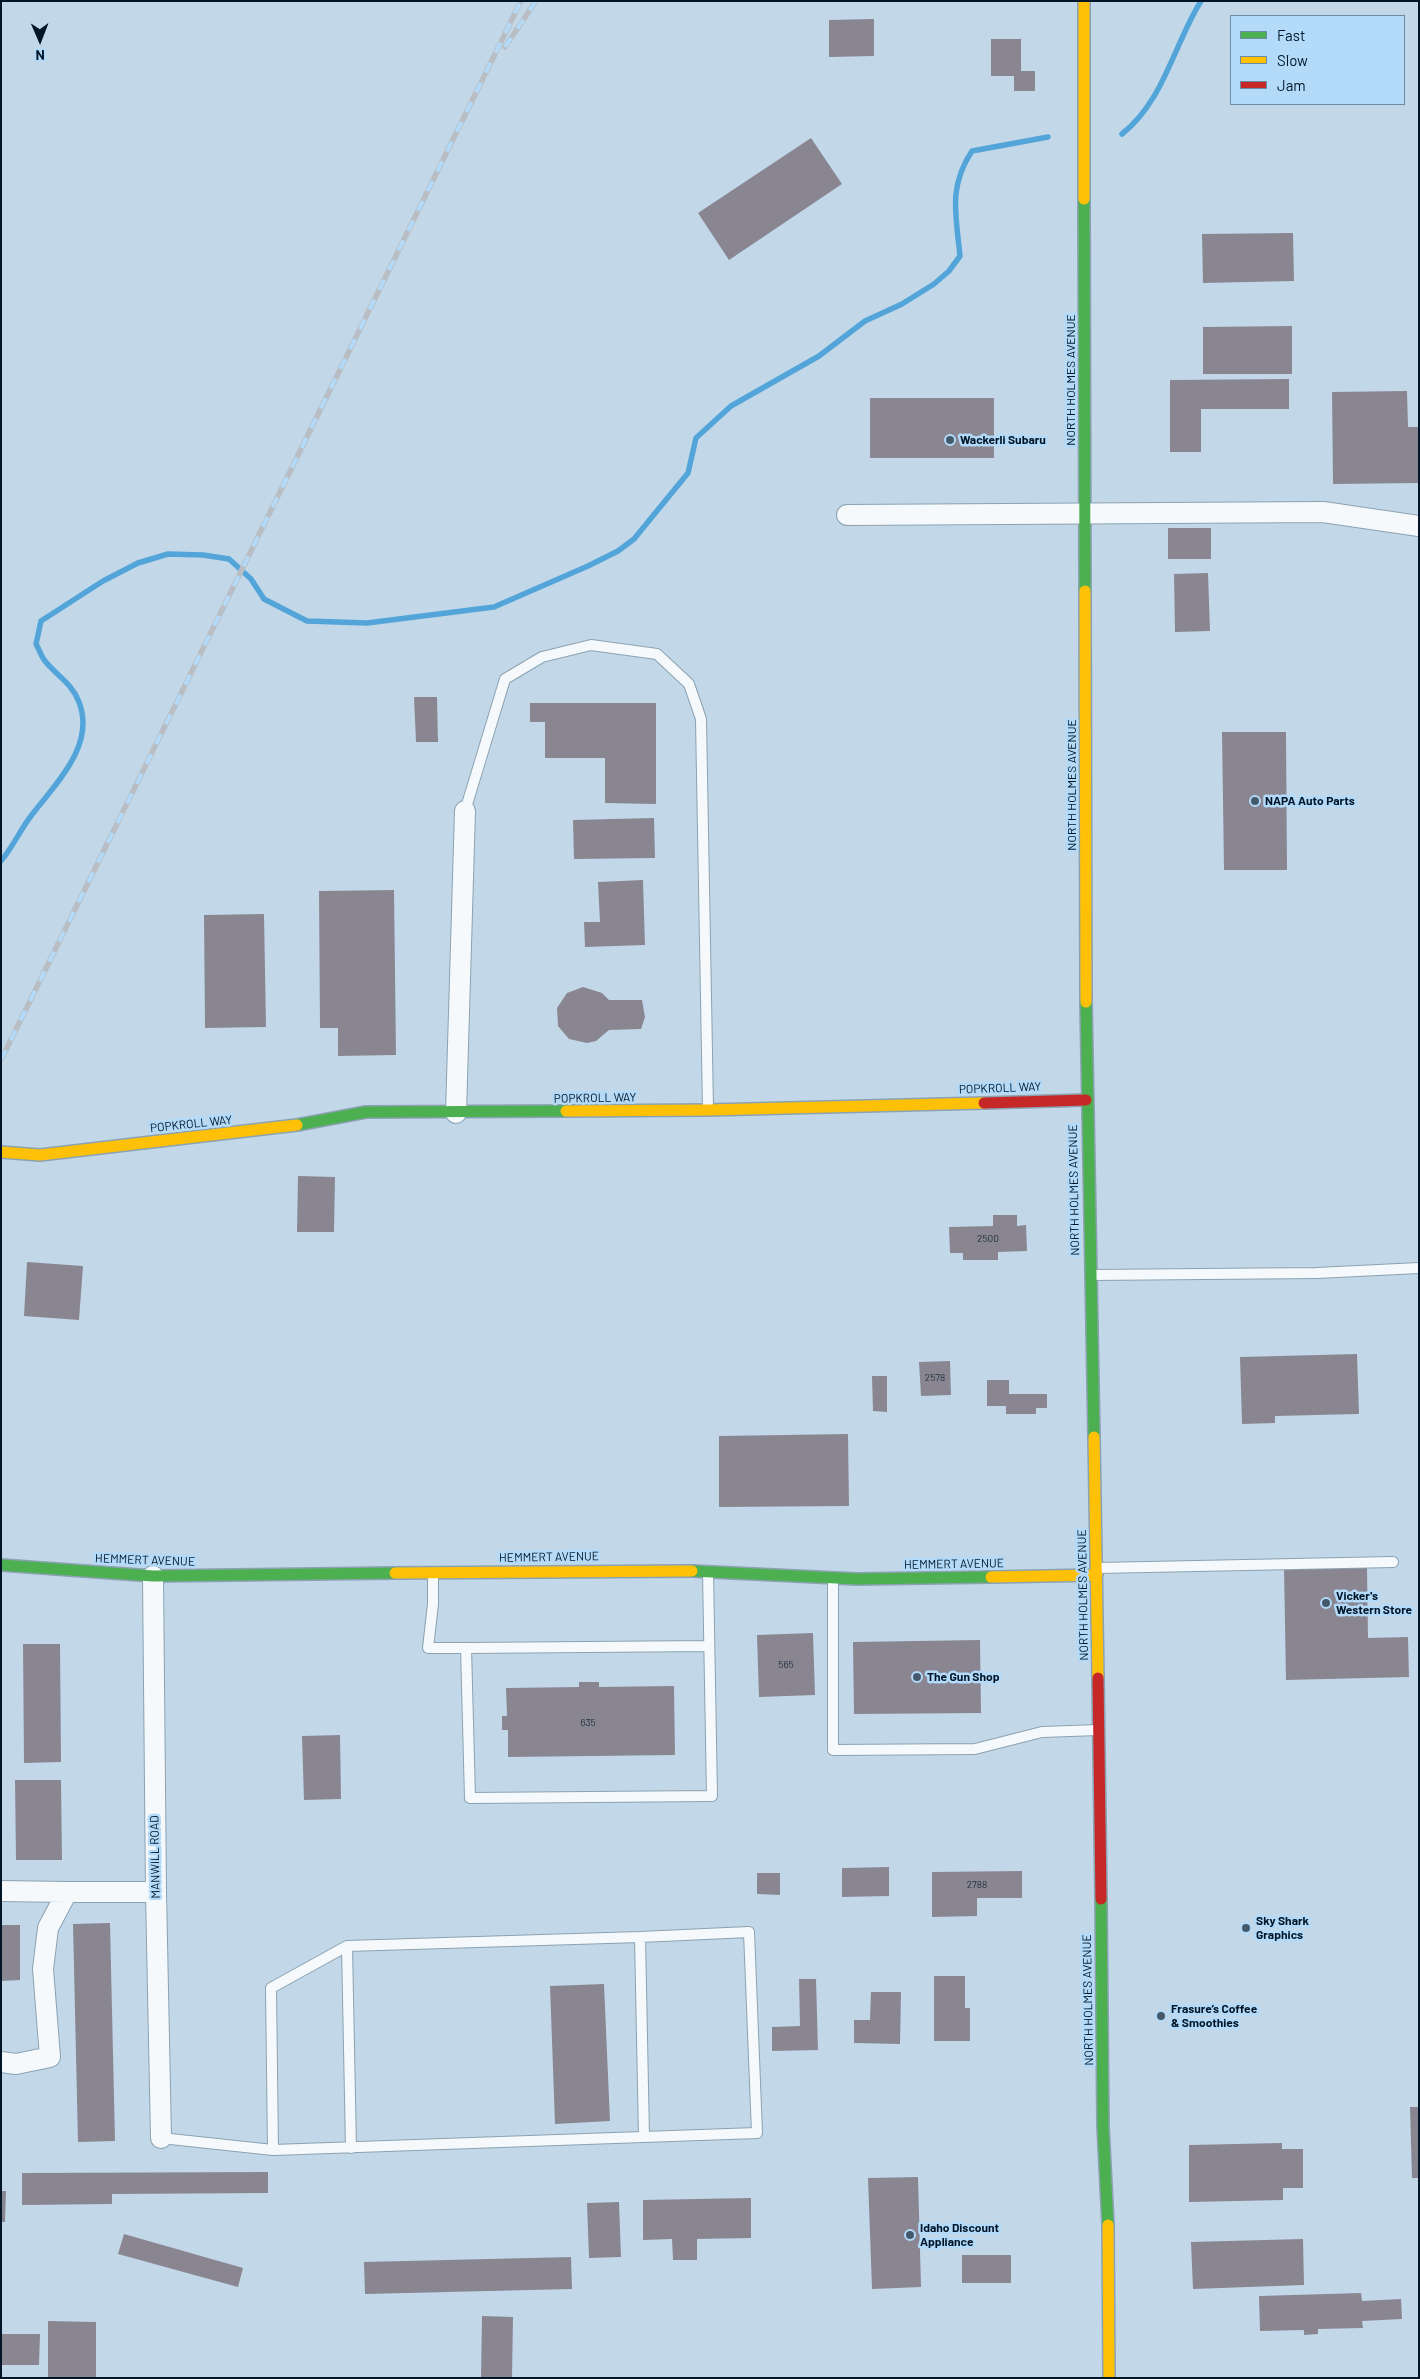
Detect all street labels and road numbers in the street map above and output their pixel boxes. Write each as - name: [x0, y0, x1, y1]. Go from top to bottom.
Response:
- street label: NORTH HOLMES AVENUE: [1064, 314, 1078, 446]
- street label: NORTH HOLMES AVENUE: [1065, 719, 1079, 851]
- street label: POPKROLL WAY: [959, 1079, 1041, 1097]
- street label: POPKROLL WAY: [554, 1090, 636, 1106]
- street label: POPKROLL WAY: [149, 1113, 233, 1135]
- street label: NORTH HOLMES AVENUE: [1066, 1124, 1082, 1256]
- street label: NORTH HOLMES AVENUE: [1075, 1529, 1091, 1661]
- street label: HEMMERT AVENUE: [499, 1549, 599, 1565]
- street label: HEMMERT AVENUE: [95, 1551, 195, 1569]
- street label: HEMMERT AVENUE: [904, 1556, 1004, 1572]
- street label: MANWILL ROAD: [147, 1815, 163, 1899]
- street label: NORTH HOLMES AVENUE: [1080, 1934, 1096, 2066]

